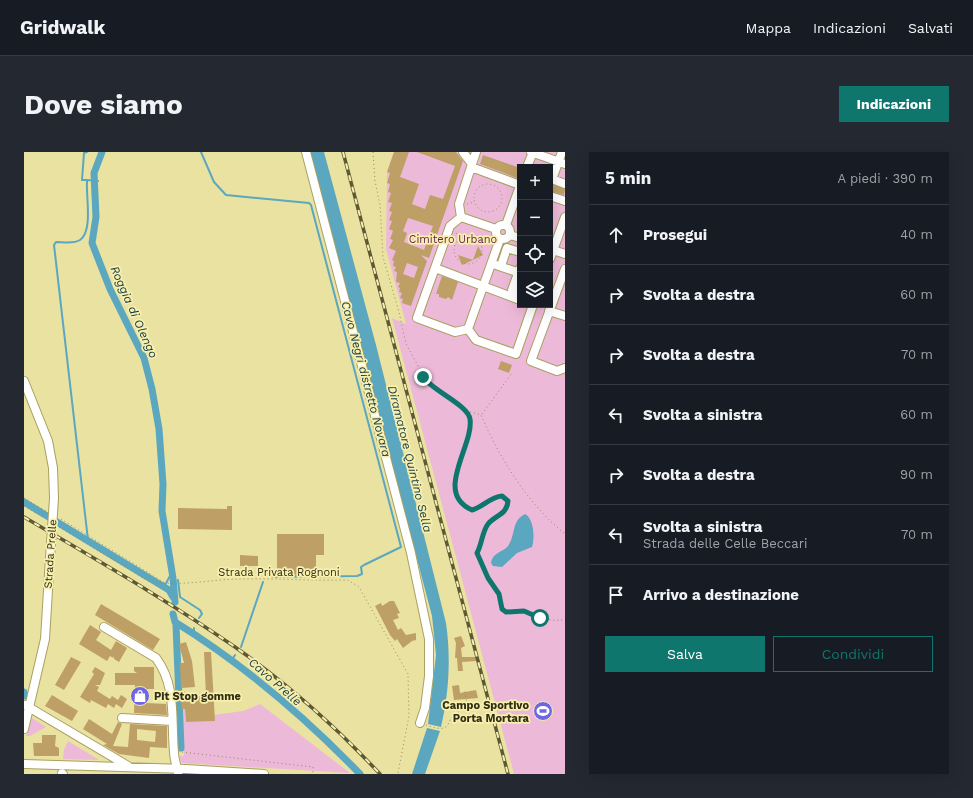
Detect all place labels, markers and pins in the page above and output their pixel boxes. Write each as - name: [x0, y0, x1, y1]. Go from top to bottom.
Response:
- shop icon: Pit Stop gomme: [129, 685, 151, 707]
- place label: Pit Stop gomme: [154, 690, 241, 703]
- place label: Campo Sportivo Porta Mortara: [442, 699, 530, 725]
- sports icon: Campo Sportivo Porta Mortara: [532, 700, 554, 722]

